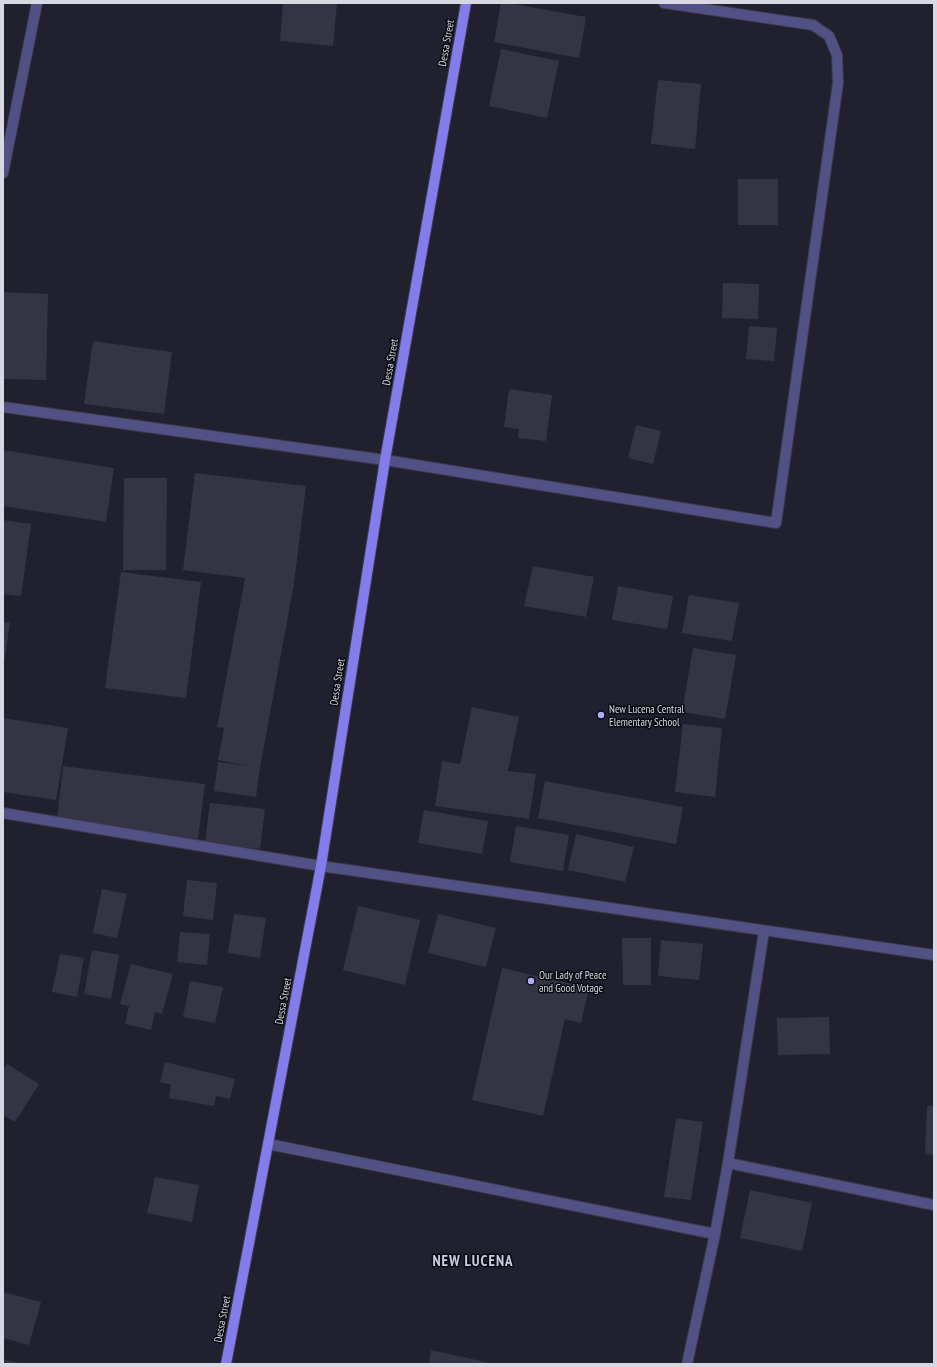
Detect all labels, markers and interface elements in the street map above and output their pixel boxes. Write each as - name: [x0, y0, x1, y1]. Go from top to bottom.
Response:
- street label: Dessa Street: [435, 19, 457, 67]
- street label: Dessa Street: [379, 338, 401, 386]
- street label: Dessa Street: [326, 658, 348, 706]
- place label: New Lucena Central Elementary School: [609, 702, 685, 729]
- marker: New Lucena Central Elementary School: [596, 710, 606, 720]
- place label: Our Lady of Peace and Good Votage: [539, 968, 607, 995]
- street label: Dessa Street: [272, 976, 294, 1026]
- marker: Our Lady of Peace and Good Votage: [526, 976, 536, 986]
- district label: NEW LUCENA: [432, 1251, 514, 1270]
- street label: Dessa Street: [211, 1294, 233, 1344]

